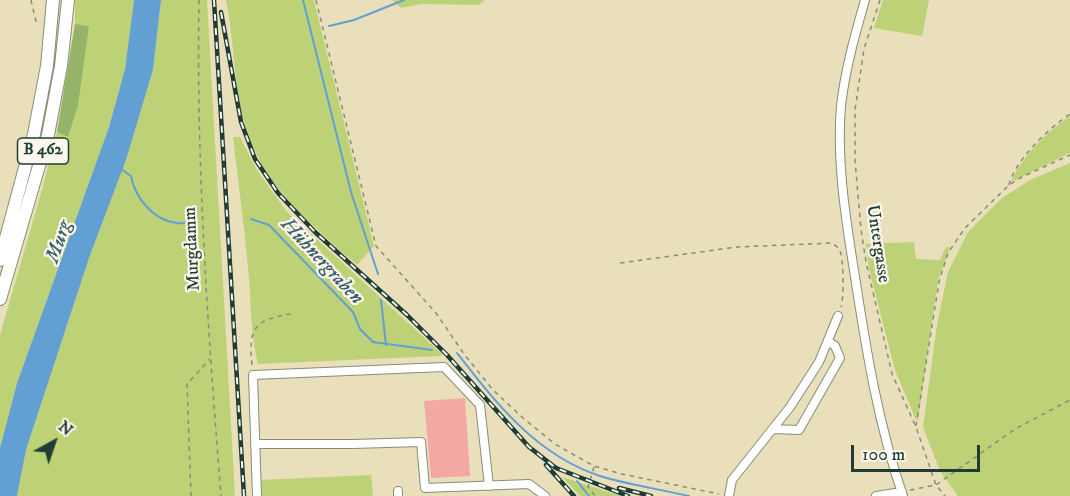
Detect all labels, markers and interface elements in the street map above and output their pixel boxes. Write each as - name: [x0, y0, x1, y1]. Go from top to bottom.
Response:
- road number: B 462: [18, 138, 68, 164]
- street label: Untergasse: [860, 203, 894, 285]
- street label: Murgdamm: [180, 206, 206, 292]
- water label: Hühnergraben: [275, 214, 367, 310]
- water label: Murg: [42, 218, 78, 266]
- north arrow: [24, 412, 84, 472]
- text: N: [54, 416, 77, 440]
- scale bar: [854, 433, 983, 471]
- text: 100 m: [862, 444, 905, 466]

